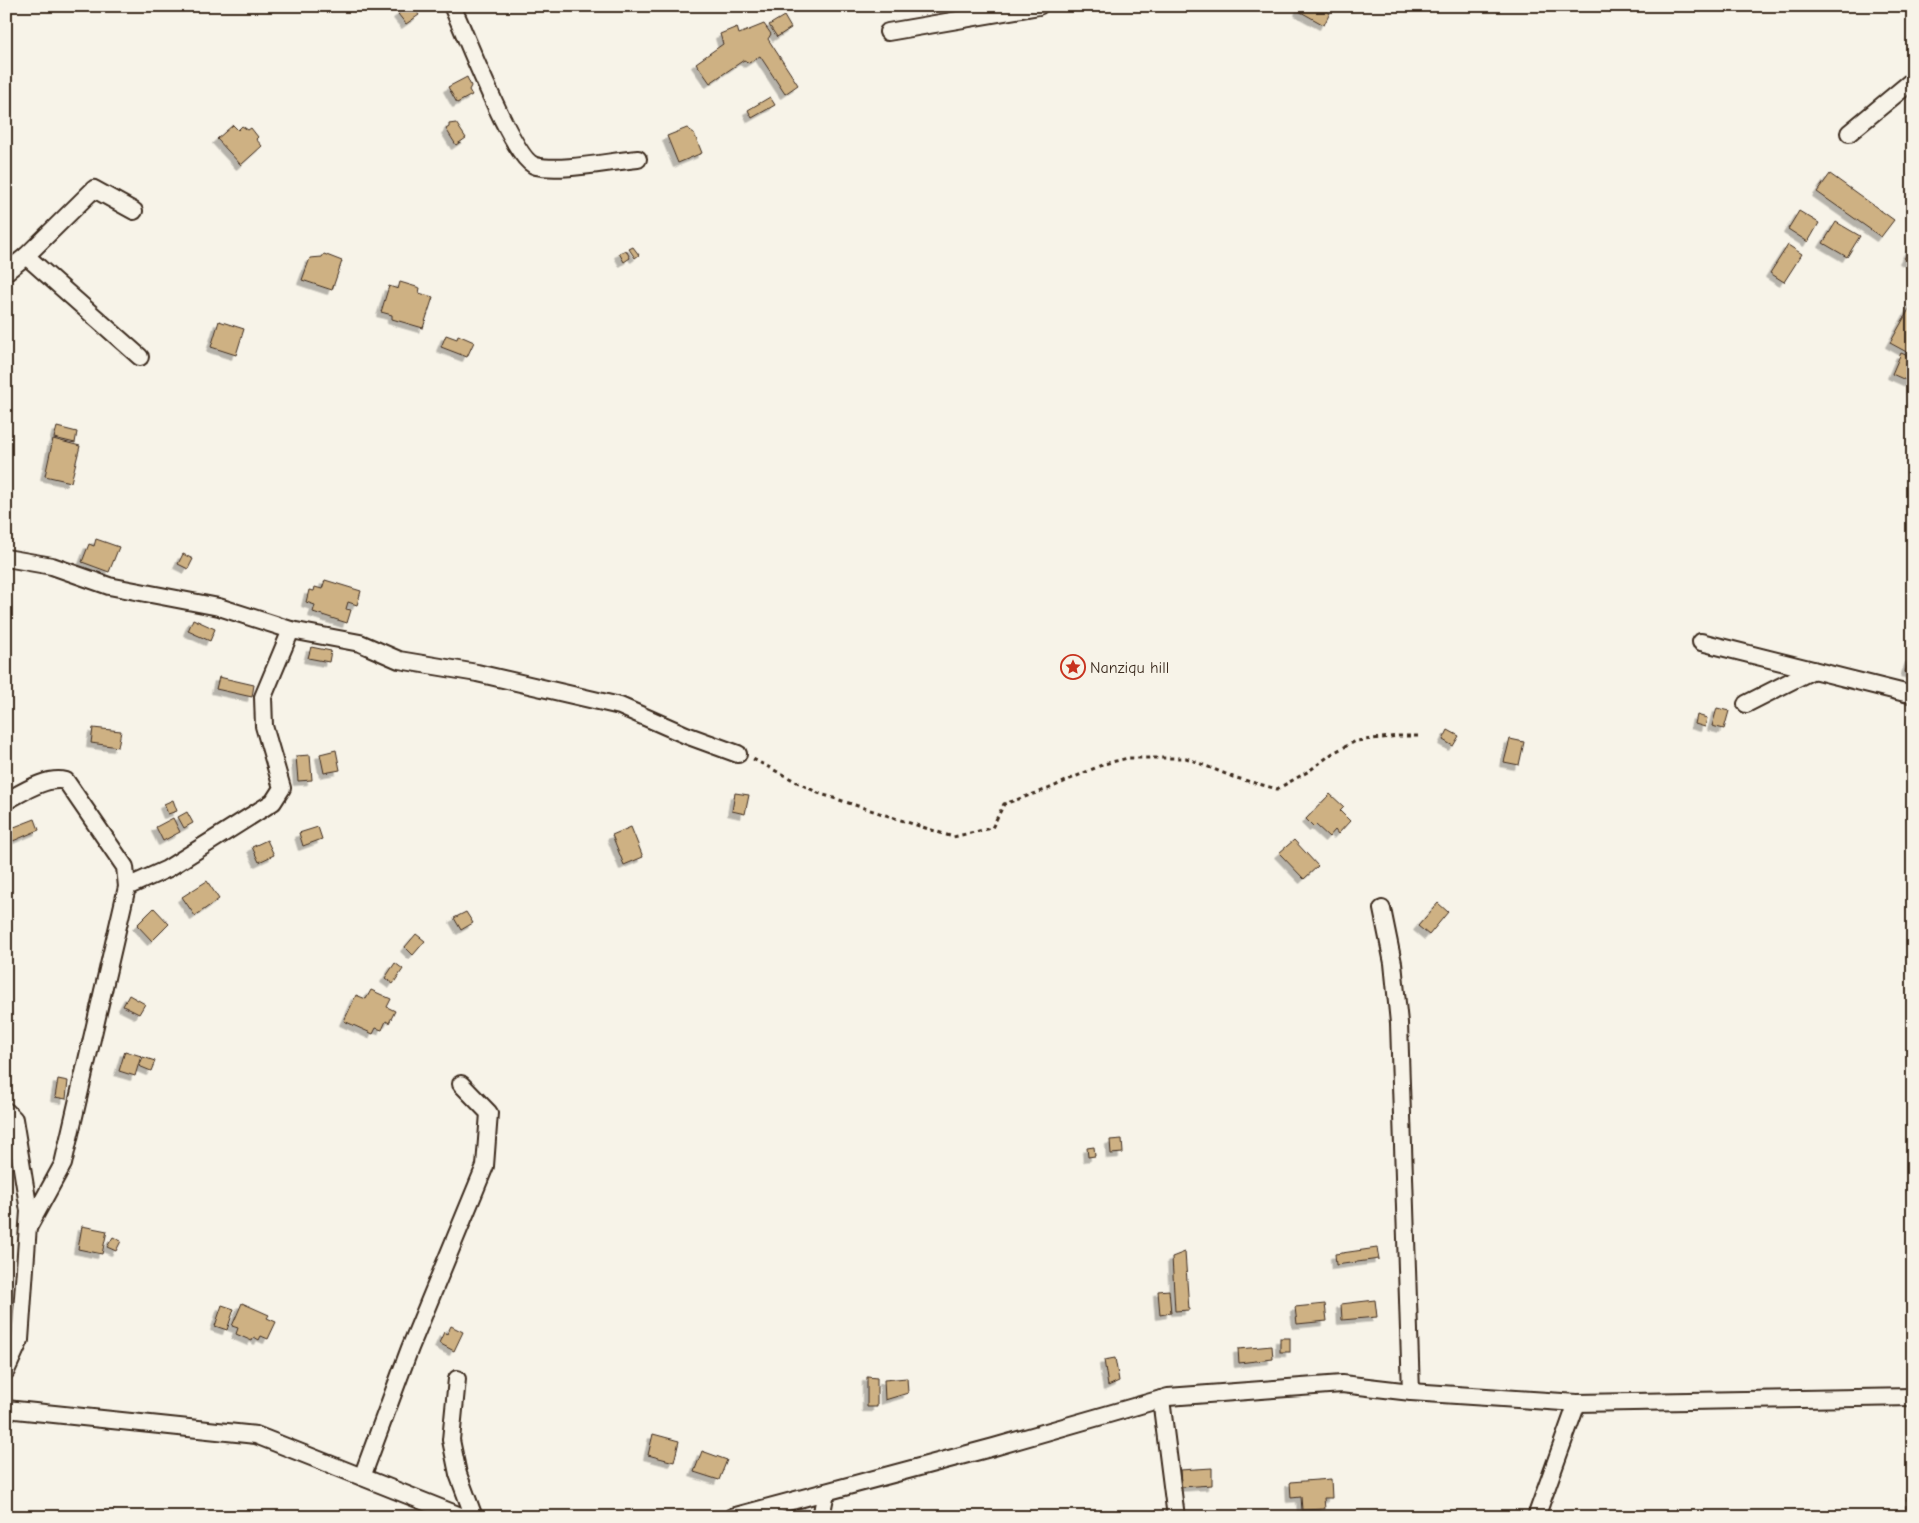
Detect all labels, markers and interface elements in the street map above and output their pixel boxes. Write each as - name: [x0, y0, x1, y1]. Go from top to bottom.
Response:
- place icon: Nanziqu hill: [1060, 654, 1086, 680]
- place label: Nanziqu hill: [1090, 659, 1169, 677]

